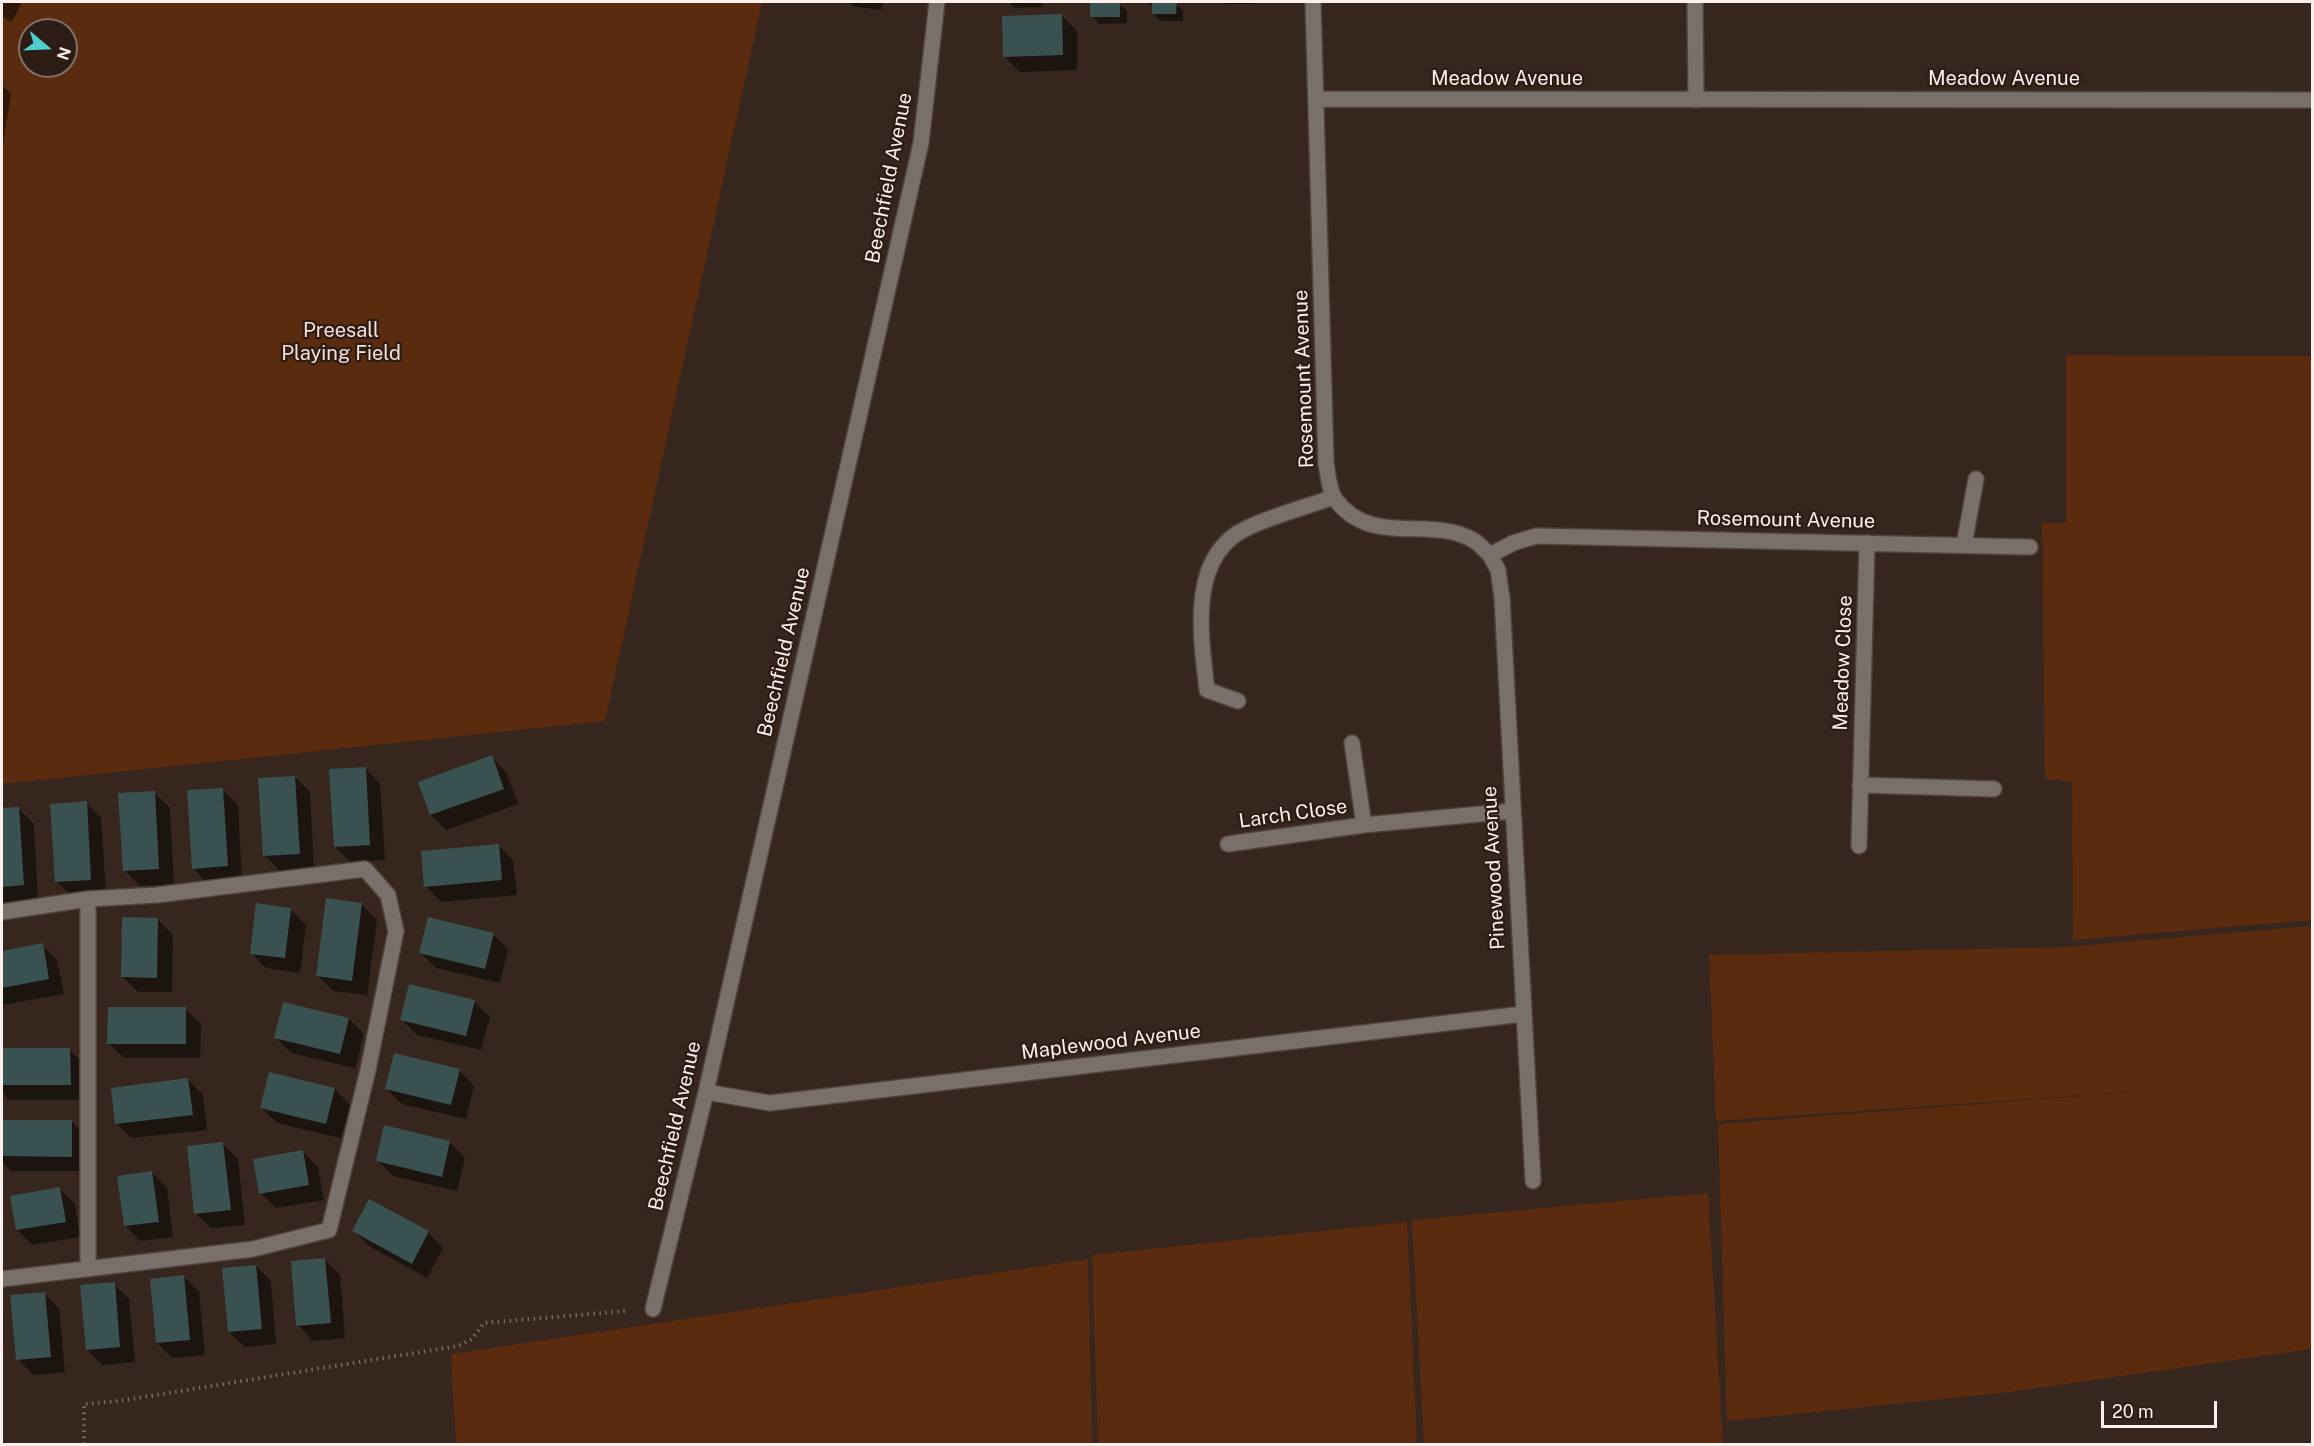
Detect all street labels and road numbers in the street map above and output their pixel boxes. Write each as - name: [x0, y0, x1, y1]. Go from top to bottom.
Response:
- street label: Meadow Avenue: [1431, 67, 1583, 91]
- street label: Meadow Avenue: [1928, 67, 2080, 91]
- street label: Beechfield Avenue: [861, 91, 917, 265]
- street label: Rosemount Avenue: [1289, 289, 1319, 469]
- street label: Rosemount Avenue: [1696, 506, 1876, 534]
- street label: Beechfield Avenue: [753, 565, 815, 739]
- street label: Meadow Close: [1829, 595, 1857, 731]
- street label: Pinewood Avenue: [1478, 785, 1510, 951]
- street label: Larch Close: [1237, 795, 1349, 833]
- street label: Maplewood Avenue: [1020, 1019, 1202, 1065]
- street label: Beechfield Avenue: [644, 1039, 706, 1213]

